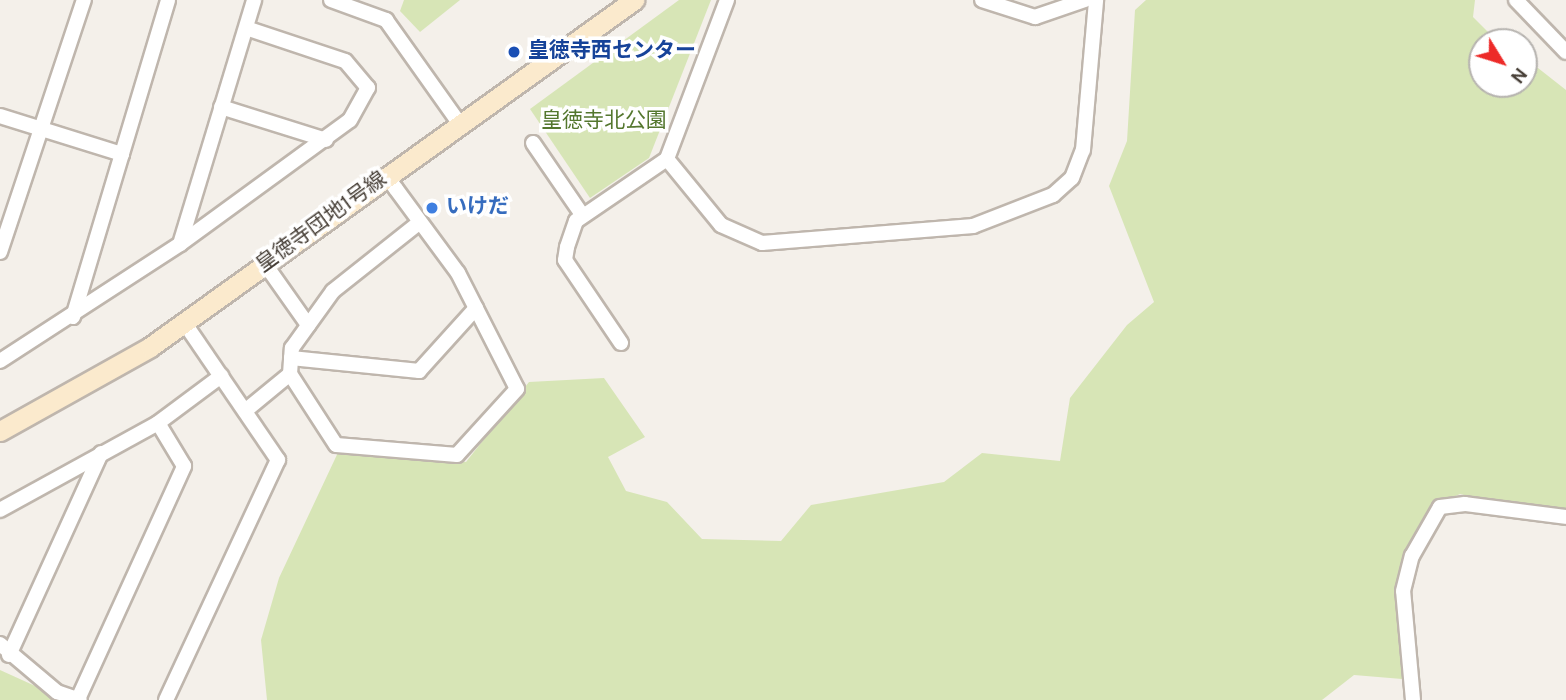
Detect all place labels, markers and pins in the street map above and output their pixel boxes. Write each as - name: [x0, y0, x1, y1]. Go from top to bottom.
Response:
- place label: 皇徳寺西センター: [528, 39, 696, 65]
- marker: 皇徳寺西センター: [506, 44, 522, 60]
- place label: いけだ: [446, 195, 509, 221]
- marker: いけだ: [424, 200, 440, 216]

